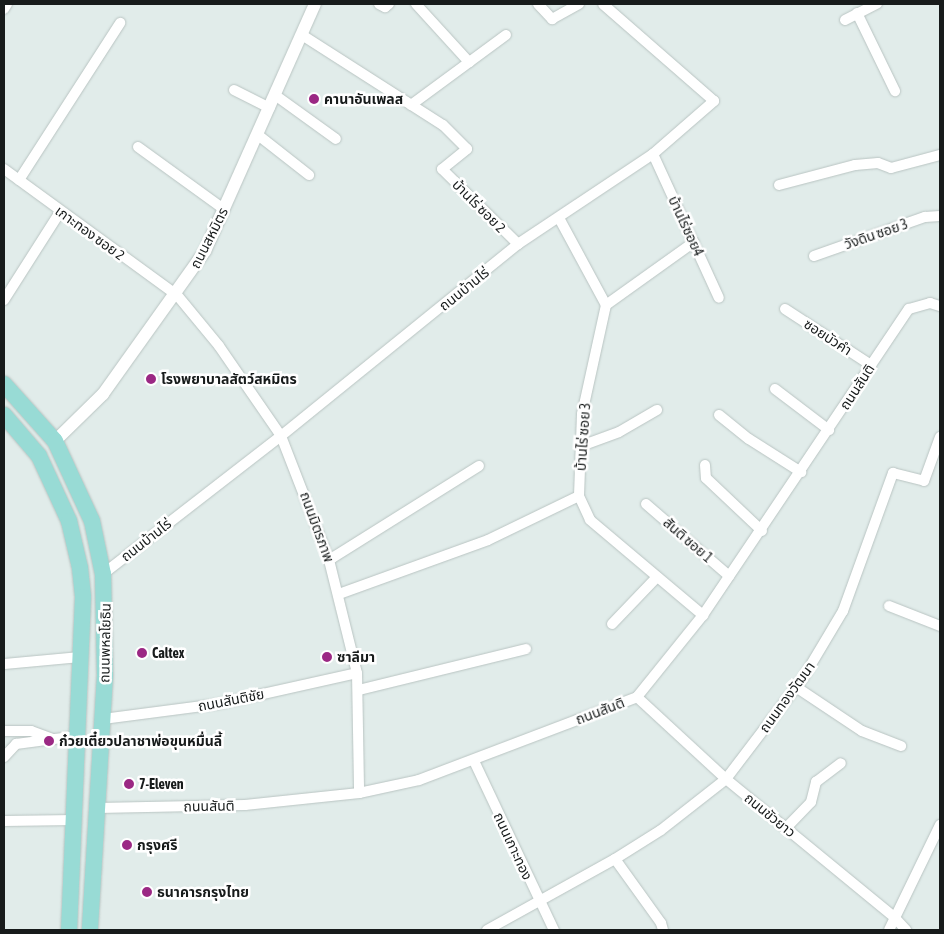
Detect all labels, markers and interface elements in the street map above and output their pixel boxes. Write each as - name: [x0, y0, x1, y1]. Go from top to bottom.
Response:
- place label: คานาอันเพลส: [324, 91, 403, 107]
- marker: คานาอันเพลส: [308, 93, 320, 105]
- street label: บ้านไร่ ซอย 2: [449, 176, 509, 236]
- street label: บ้านไร่ซอย4: [665, 193, 707, 259]
- street label: เกาะทอง ซอย 2: [52, 202, 128, 264]
- street label: ถนนสหมิตร: [186, 205, 232, 271]
- street label: วังดิน ซอย 3: [842, 215, 910, 253]
- street label: ถนนบ้านไร่: [436, 264, 492, 314]
- street label: ซอยบัวคำ: [801, 315, 855, 359]
- street label: ถนนสันติ: [836, 361, 878, 413]
- place label: โรงพยาบาลสัตว์สหมิตร: [161, 371, 297, 387]
- marker: โรงพยาบาลสัตว์สหมิตร: [145, 373, 157, 385]
- street label: บ้านไร่ ซอย 3: [572, 402, 594, 472]
- street label: ถนนมิตรภาพ: [296, 489, 338, 565]
- street label: สันติ ซอย 1: [660, 514, 716, 566]
- street label: ถนนบ้านไร่: [117, 515, 175, 565]
- street label: ถนนพหลโยธิน: [96, 603, 114, 683]
- place label: Caltex: [152, 645, 184, 661]
- marker: Caltex: [136, 647, 148, 659]
- place label: ซาลีมา: [337, 649, 375, 665]
- marker: ซาลีมา: [321, 651, 333, 663]
- street label: ถนนทองวัฒนา: [756, 658, 818, 736]
- street label: ถนนสันติชัย: [196, 685, 266, 715]
- street label: ถนนสันติ: [573, 694, 627, 728]
- place label: ก๋วยเตี๋ยวปลาชาพ่อขุนหมื่นลี้: [59, 733, 222, 749]
- marker: ก๋วยเตี๋ยวปลาชาพ่อขุนหมื่นลี้: [43, 735, 55, 747]
- place label: 7-Eleven: [139, 776, 184, 792]
- marker: 7-Eleven: [123, 778, 135, 790]
- street label: ถนนขัวยาว: [741, 789, 799, 841]
- street label: ถนนสันติ: [183, 797, 235, 815]
- street label: ถนนเกาะทอง: [490, 810, 536, 882]
- place label: กรุงศรี: [137, 837, 177, 853]
- marker: กรุงศรี: [121, 839, 133, 851]
- place label: ธนาคารกรุงไทย: [157, 884, 249, 900]
- marker: ธนาคารกรุงไทย: [141, 886, 153, 898]

